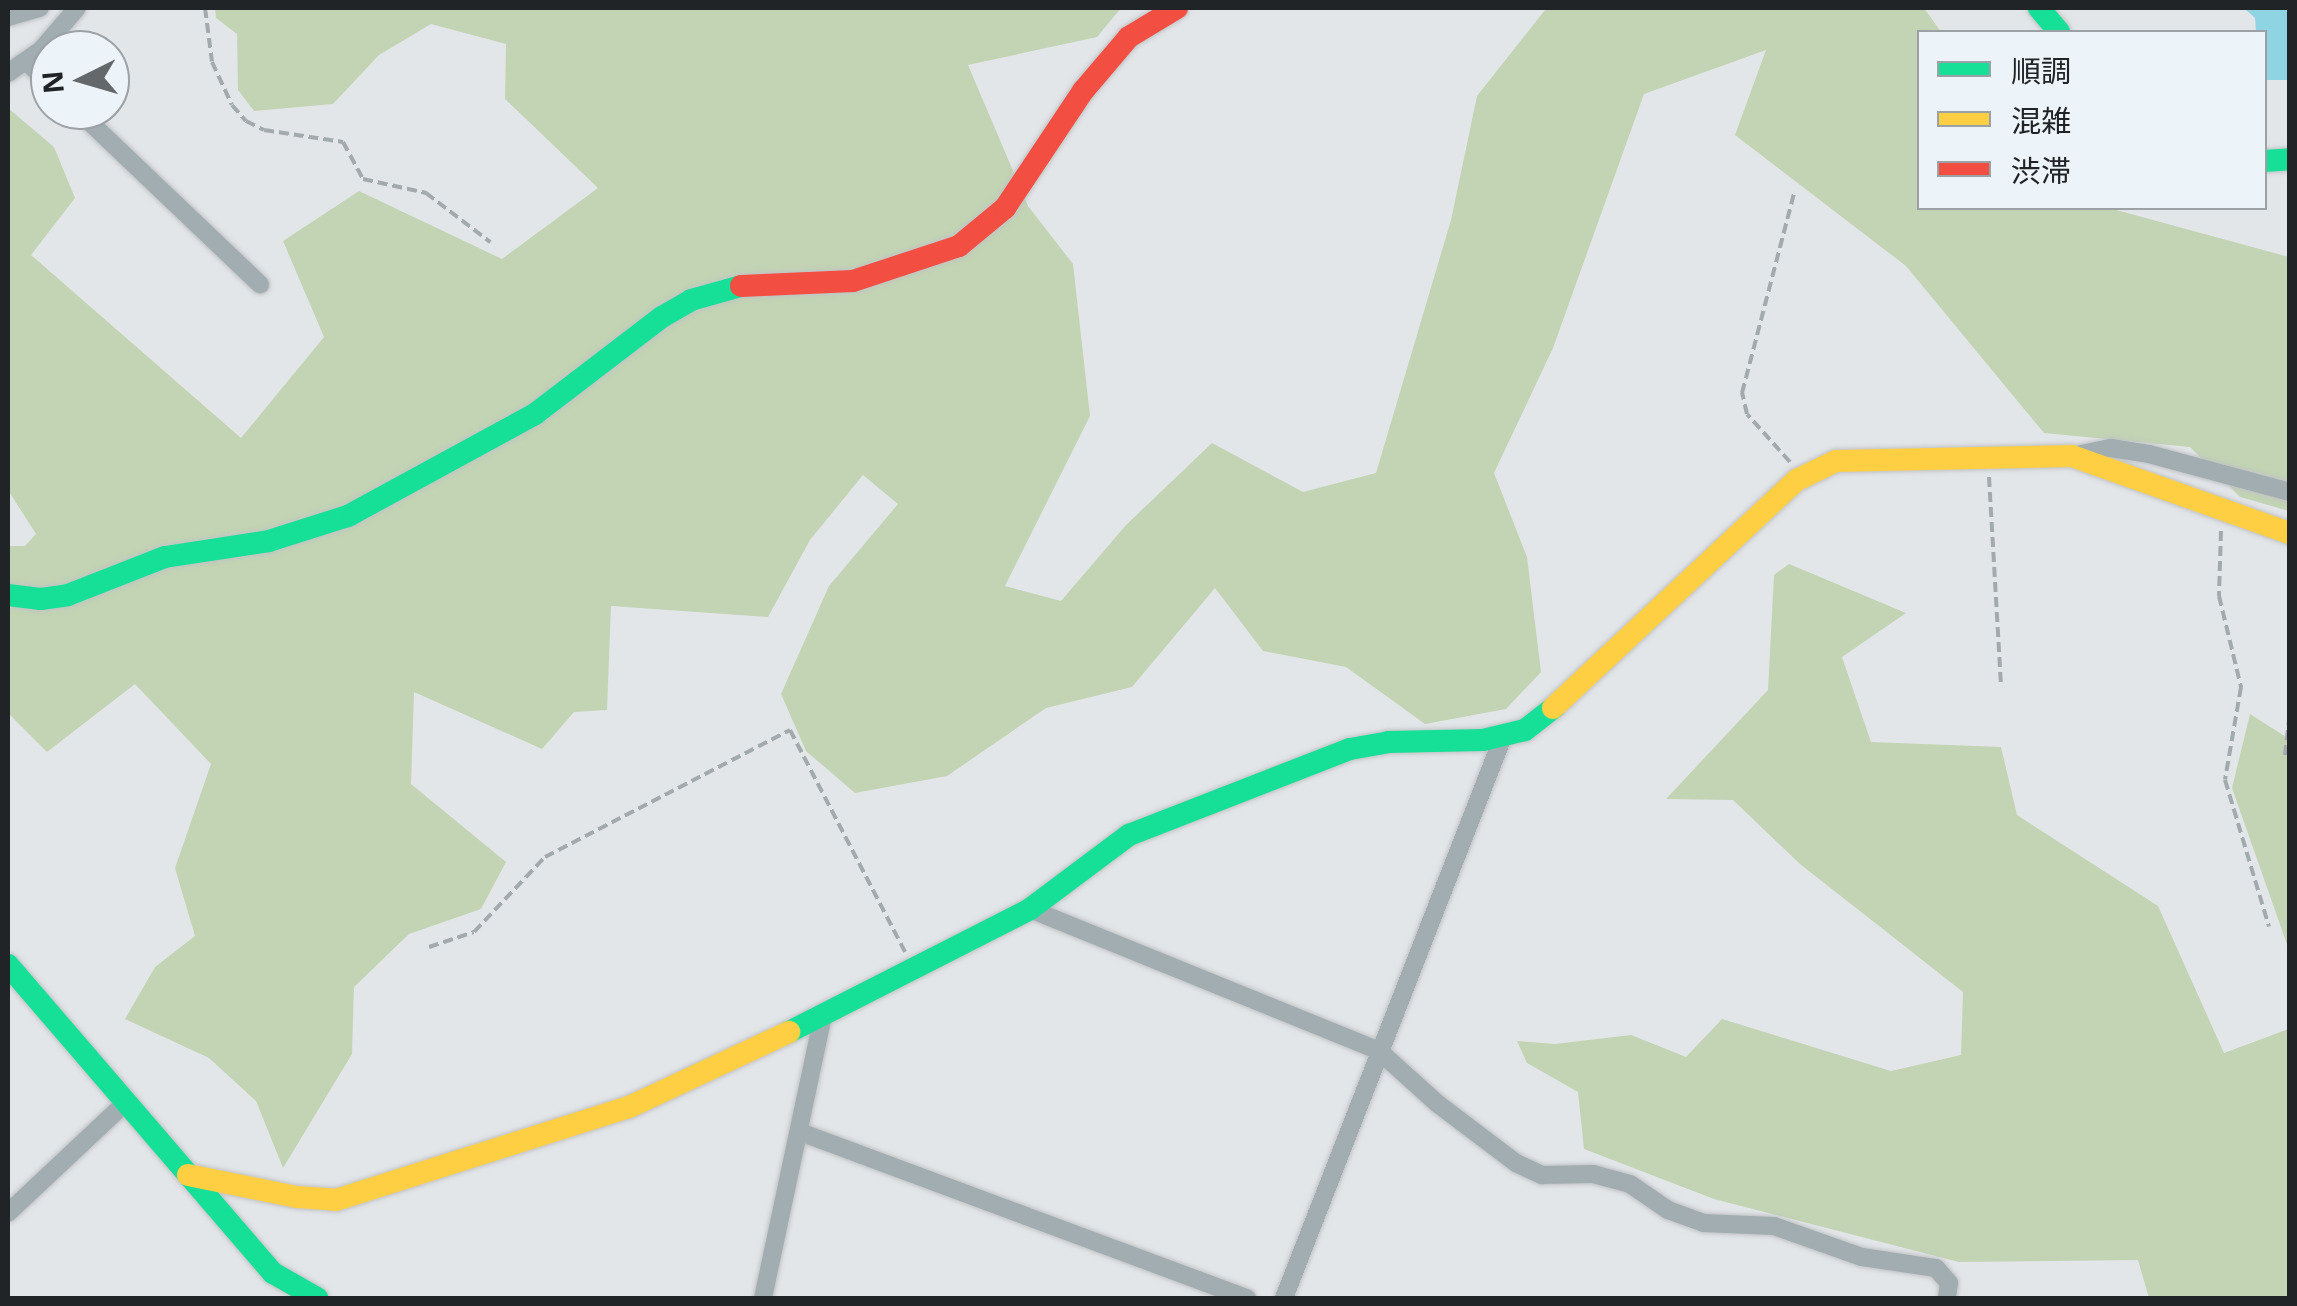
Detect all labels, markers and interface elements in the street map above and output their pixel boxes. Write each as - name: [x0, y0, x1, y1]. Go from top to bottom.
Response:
- north arrow: [30, 30, 130, 130]
- legend: [1917, 30, 2267, 210]
- text: 順調: [2011, 50, 2071, 91]
- text: N: [32, 69, 72, 95]
- text: 混雑: [2011, 100, 2071, 141]
- text: 渋滞: [2011, 150, 2071, 191]

